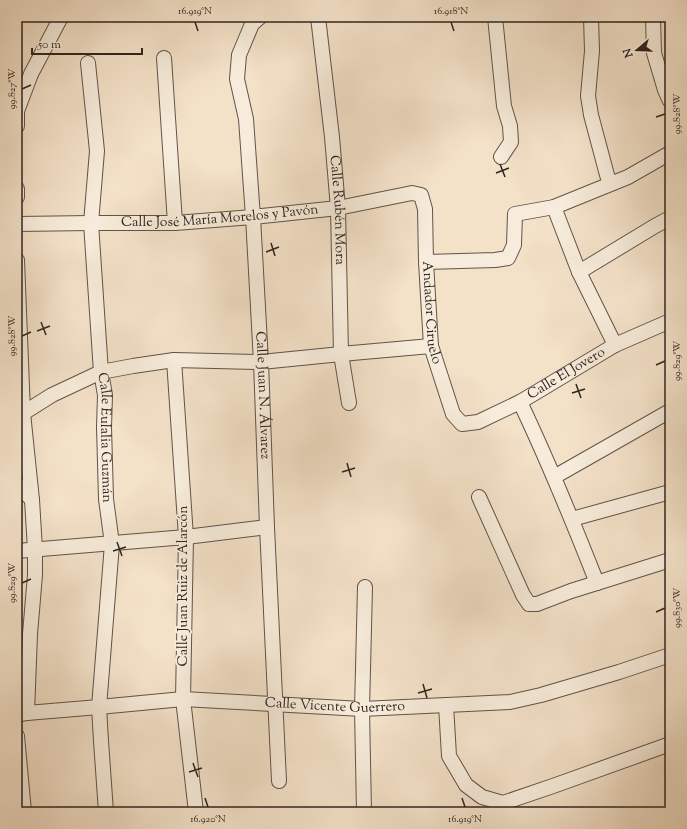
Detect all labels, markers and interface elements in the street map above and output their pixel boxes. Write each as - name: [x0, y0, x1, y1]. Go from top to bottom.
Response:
- text: 16.919°N: [178, 4, 212, 19]
- text: 16.918°N: [434, 4, 468, 19]
- scale bar: [32, 30, 142, 56]
- north arrow: [617, 30, 657, 70]
- text: 50 m: [37, 36, 61, 54]
- text: N: [619, 46, 638, 61]
- text: 99.827°W: [5, 69, 20, 109]
- text: 99.828°W: [670, 94, 685, 134]
- street label: Calle Rubén Mora: [324, 154, 349, 266]
- street label: Calle José María Morelos y Pavón: [121, 200, 320, 233]
- street label: Andador Ciruelo: [416, 261, 446, 367]
- text: 99.828°W: [5, 316, 20, 356]
- street label: Calle Juan N. Álvarez: [249, 331, 275, 459]
- text: 99.829°W: [670, 341, 685, 381]
- street label: Calle El Jovero: [524, 343, 610, 405]
- street label: Calle Eulalia Guzmán: [91, 371, 116, 503]
- street label: Calle Juan Ruiz de Alarcón: [174, 506, 194, 666]
- text: 99.829°W: [5, 563, 20, 603]
- text: 99.830°W: [670, 588, 685, 628]
- street label: Calle Vicente Guerrero: [264, 694, 406, 719]
- text: 16.920°N: [190, 812, 226, 827]
- text: 16.919°N: [448, 812, 482, 827]

